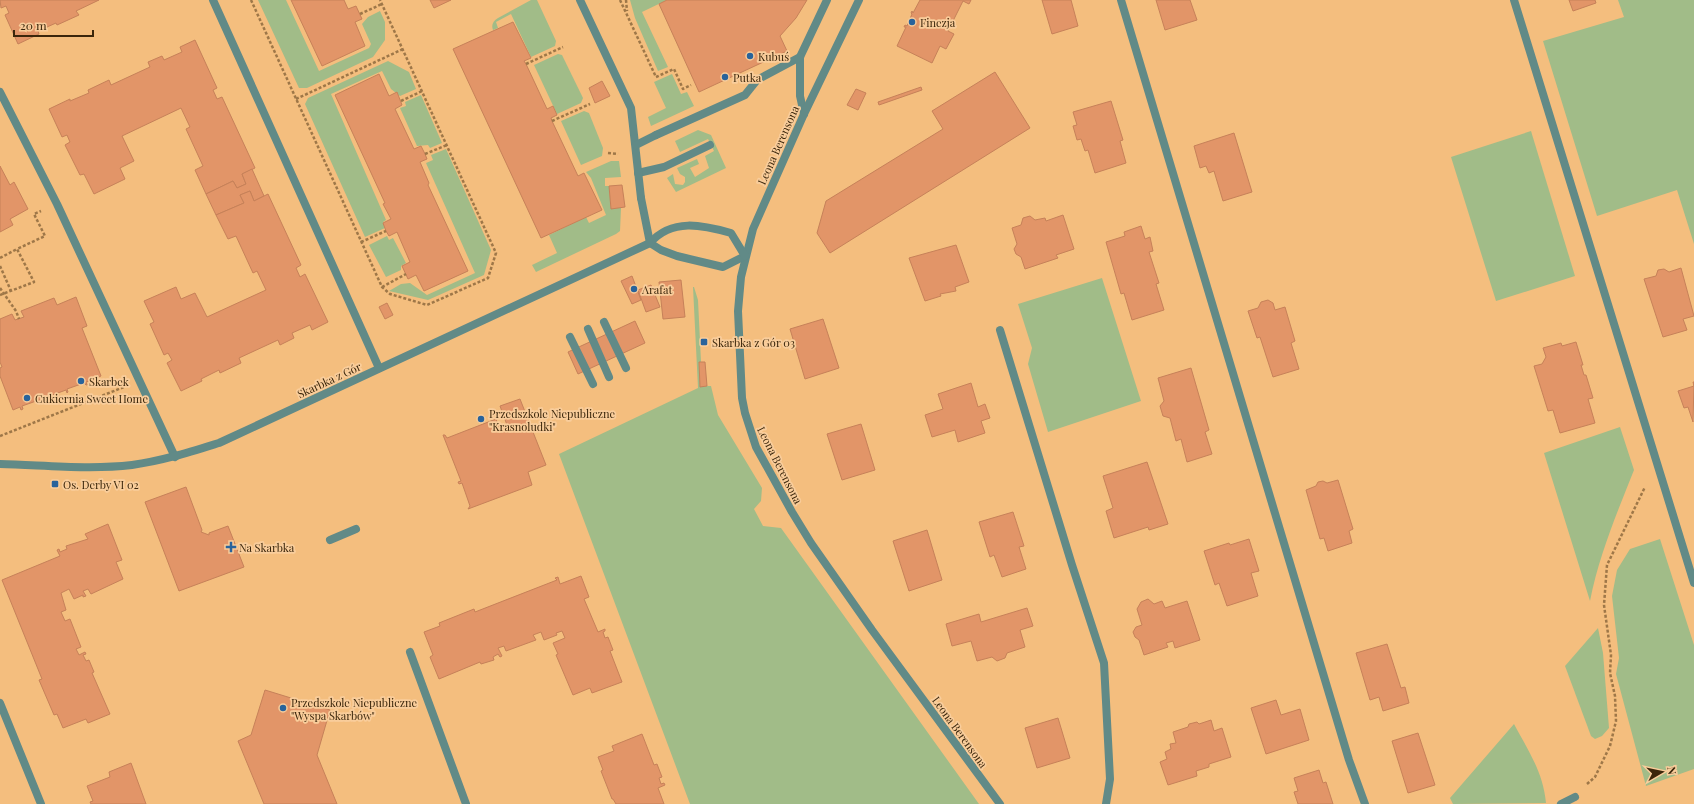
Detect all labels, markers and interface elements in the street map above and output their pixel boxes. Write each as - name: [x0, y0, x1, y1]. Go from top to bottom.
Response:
- scale bar: [14, 12, 93, 38]
- place label: Finezja: [920, 15, 956, 30]
- text: 20 m: [20, 17, 47, 33]
- marker: Finezja: [907, 17, 917, 27]
- place label: Kubuś: [758, 49, 789, 64]
- marker: Kubuś: [745, 51, 755, 61]
- place label: Putka: [733, 70, 762, 85]
- marker: Putka: [720, 72, 730, 82]
- street label: Leona Berensona: [754, 103, 802, 187]
- place label: Arafat: [641, 282, 672, 297]
- marker: Arafat: [629, 284, 639, 294]
- place label: Skarbka z Gór 03: [712, 335, 795, 350]
- marker: Skarbka z Gór 03: [699, 337, 709, 347]
- street label: Skarbka z Gór: [295, 359, 363, 401]
- place label: Skarbek: [89, 374, 129, 389]
- marker: Skarbek: [76, 376, 86, 386]
- place label: Cukiernia Sweet Home: [35, 391, 148, 406]
- marker: Cukiernia Sweet Home: [22, 393, 32, 403]
- place label: Przedszkole Niepubliczne "Krasnoludki": [489, 406, 615, 434]
- marker: Przedszkole Niepubliczne "Krasnoludki": [476, 414, 486, 424]
- street label: Leona Berensona: [754, 424, 806, 507]
- place label: Os. Derby VI 02: [63, 477, 139, 492]
- marker: Os. Derby VI 02: [50, 479, 60, 489]
- place label: Na Skarbka: [239, 540, 295, 555]
- marker: Na Skarbka: [226, 542, 236, 552]
- street label: Leona Berensona: [929, 693, 991, 771]
- place label: Przedszkole Niepubliczne "Wyspa Skarbów": [291, 695, 417, 723]
- marker: Przedszkole Niepubliczne "Wyspa Skarbów": [278, 703, 288, 713]
- north arrow: [1642, 752, 1682, 792]
- text: N: [1664, 765, 1680, 776]

